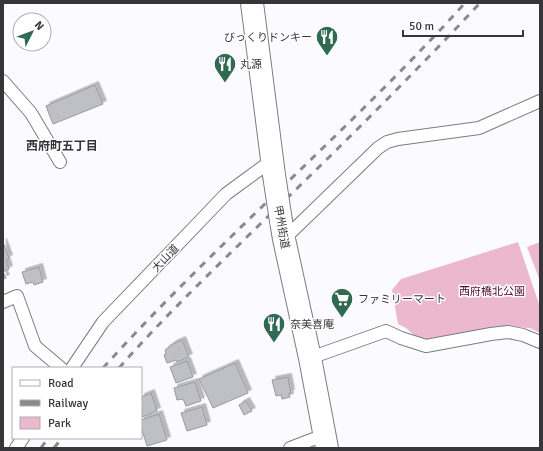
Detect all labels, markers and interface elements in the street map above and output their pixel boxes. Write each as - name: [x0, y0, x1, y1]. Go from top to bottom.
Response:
- north arrow: [12, 12, 52, 52]
- scale bar: [403, 12, 523, 38]
- text: N: [32, 18, 46, 33]
- text: 50 m: [409, 19, 434, 34]
- restaurant icon: びっくりドンキー: [314, 24, 340, 57]
- place label: びっくりドンキー: [224, 31, 312, 44]
- restaurant icon: 丸源: [212, 51, 238, 84]
- place label: 丸源: [240, 58, 262, 71]
- district label: 西府町五丁目: [26, 139, 98, 154]
- street label: 甲州街道: [271, 204, 292, 250]
- street label: 大山道: [149, 242, 181, 275]
- park label: 西府橋北公園: [459, 285, 525, 298]
- supermarket icon: ファミリーマート: [329, 286, 355, 319]
- place label: ファミリーマート: [358, 293, 446, 306]
- restaurant icon: 奈美喜庵: [261, 311, 287, 344]
- place label: 奈美喜庵: [290, 318, 334, 331]
- legend: [12, 367, 142, 439]
- text: Road: [48, 376, 74, 391]
- text: Railway: [48, 396, 88, 411]
- text: Park: [48, 416, 71, 431]

